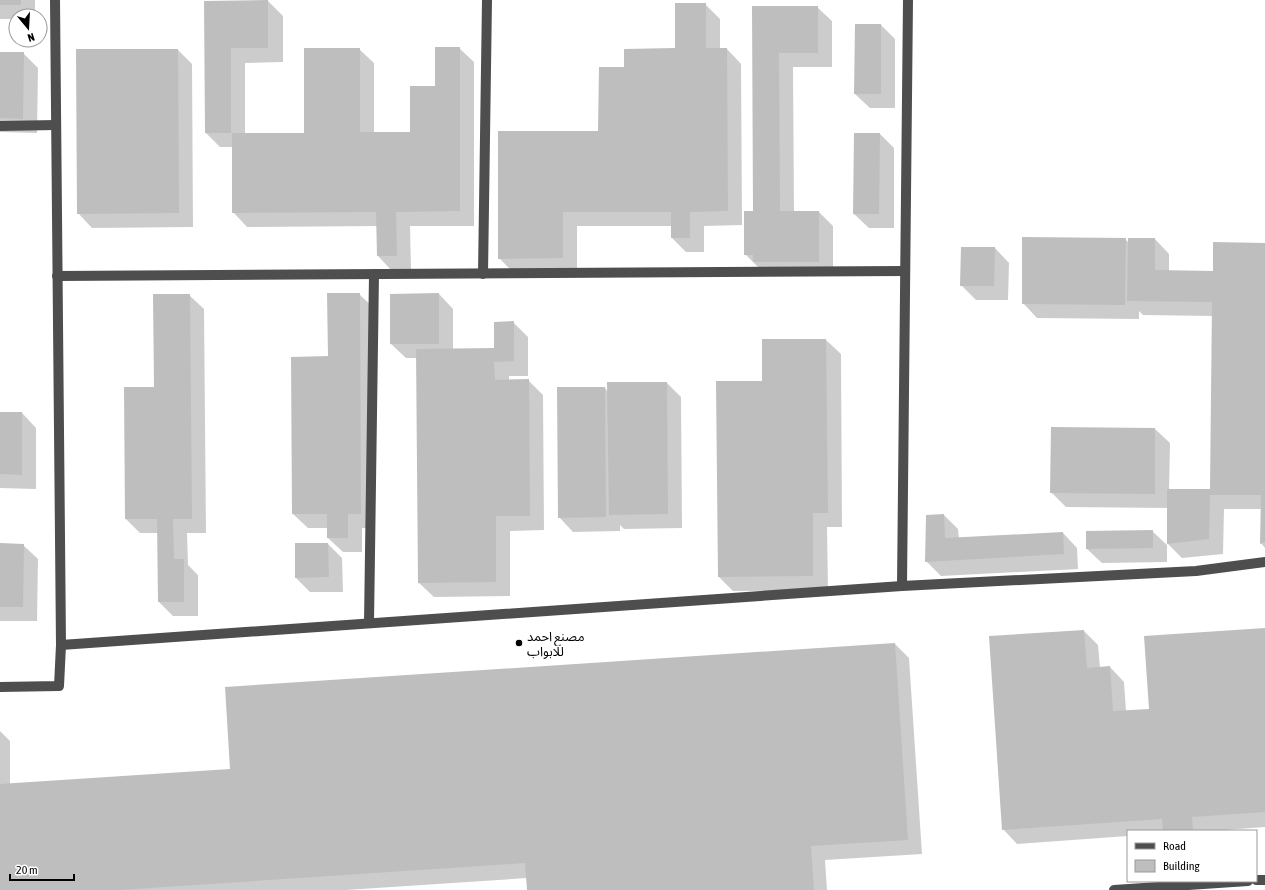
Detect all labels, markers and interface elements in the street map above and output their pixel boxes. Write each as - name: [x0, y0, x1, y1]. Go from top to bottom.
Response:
- north arrow: [8, 8, 48, 48]
- text: N: [26, 31, 36, 44]
- place label: مصنع احمد للابواب: [527, 629, 585, 659]
- marker: مصنع احمد للابواب: [514, 638, 524, 648]
- legend: [1127, 830, 1257, 882]
- text: Road: [1163, 839, 1186, 853]
- scale bar: [10, 856, 74, 882]
- text: Building: [1163, 859, 1201, 873]
- text: 20 m: [16, 863, 38, 877]

